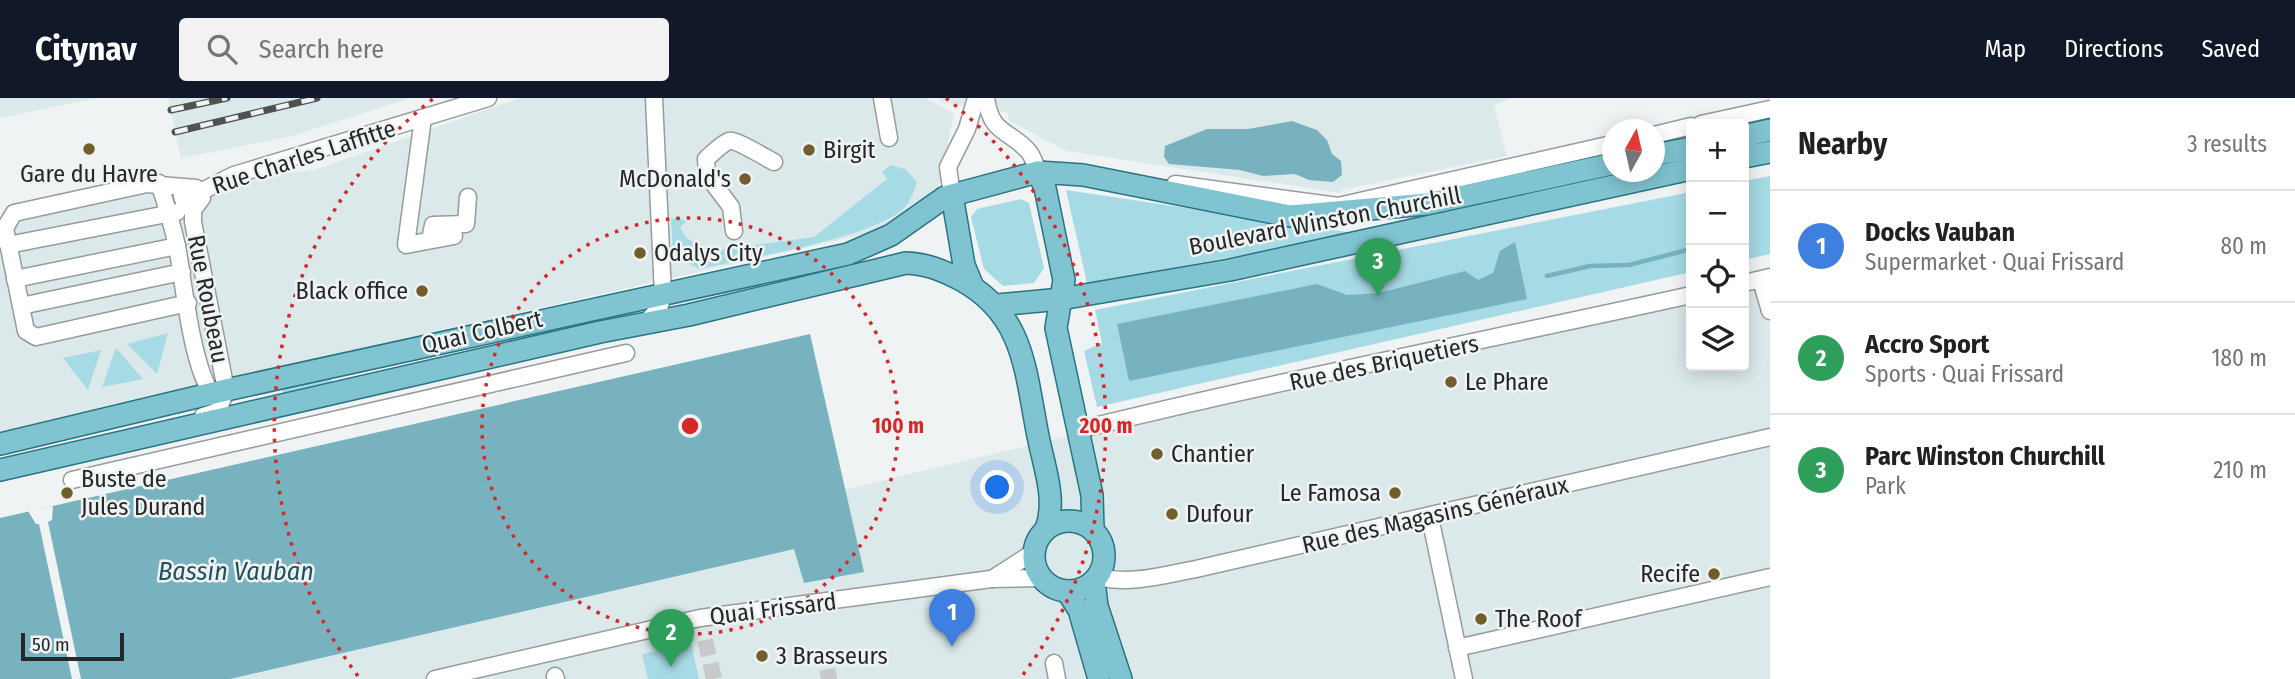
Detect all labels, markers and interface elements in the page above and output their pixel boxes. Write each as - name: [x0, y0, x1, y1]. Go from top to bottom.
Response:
- search box: [179, 18, 669, 81]
- text: Citynav: [35, 29, 137, 69]
- icon: search: [203, 30, 241, 68]
- text: Search here: [259, 34, 384, 65]
- text: Map: [1985, 35, 2026, 63]
- text: Directions: [2064, 35, 2163, 63]
- text: Saved: [2201, 35, 2260, 63]
- street label: Rue Charles Laffitte: [209, 114, 399, 200]
- north arrow: [1602, 119, 1665, 182]
- map controls: [1686, 119, 1749, 371]
- button: +: [1686, 119, 1749, 182]
- text: Nearby: [1798, 126, 1887, 162]
- text: 3 results: [2187, 130, 2267, 158]
- place label: Birgit: [823, 136, 876, 164]
- marker: Gare du Havre: [81, 141, 97, 157]
- marker: Birgit: [801, 142, 817, 158]
- place label: Gare du Havre: [20, 160, 158, 188]
- place label: McDonald's: [619, 165, 731, 193]
- marker: McDonald's: [737, 171, 753, 187]
- street label: Boulevard Winston Churchill: [1187, 181, 1463, 261]
- button: −: [1686, 182, 1749, 245]
- text: Docks Vauban: [1865, 217, 2015, 248]
- text: 1: [1816, 232, 1826, 260]
- text: 80 m: [2220, 232, 2267, 260]
- street label: Rue Roubeau: [182, 233, 234, 365]
- pin: 3: [1355, 238, 1401, 296]
- place label: Odalys City: [654, 239, 763, 267]
- marker: Odalys City: [632, 245, 648, 261]
- button: locate: [1686, 245, 1749, 308]
- text: Supermarket · Quai Frissard: [1865, 248, 2124, 276]
- place label: Black office: [296, 277, 408, 305]
- marker: Black office: [414, 283, 430, 299]
- street label: Quai Colbert: [419, 305, 545, 359]
- button: layers: [1686, 308, 1749, 371]
- street label: Rue des Briquetiers: [1287, 329, 1481, 397]
- text: Accro Sport: [1865, 329, 1990, 360]
- text: 2: [1816, 344, 1826, 372]
- text: 180 m: [2211, 344, 2267, 372]
- text: Sports · Quai Frissard: [1865, 360, 2064, 388]
- place label: Le Phare: [1465, 368, 1549, 396]
- marker: Le Phare: [1443, 374, 1459, 390]
- text: 100 m: [872, 413, 924, 439]
- text: 200 m: [1078, 413, 1133, 439]
- centre of rings: [678, 414, 702, 438]
- place label: Chantier: [1171, 440, 1255, 468]
- text: Parc Winston Churchill: [1865, 441, 2105, 472]
- marker: Chantier: [1149, 446, 1165, 462]
- text: 3: [1816, 456, 1826, 484]
- text: 210 m: [2213, 456, 2267, 484]
- place label: Buste de Jules Durand: [81, 465, 205, 521]
- your location: [980, 470, 1014, 504]
- street label: Rue des Magasins Généraux: [1299, 471, 1571, 559]
- text: Park: [1865, 472, 1906, 500]
- place label: Le Famosa: [1280, 479, 1381, 507]
- marker: Buste de Jules Durand: [59, 485, 75, 501]
- marker: Le Famosa: [1387, 485, 1403, 501]
- place label: Dufour: [1186, 500, 1254, 528]
- marker: Dufour: [1164, 506, 1180, 522]
- water label: Bassin Vauban: [158, 556, 314, 587]
- place label: Recife: [1640, 560, 1700, 588]
- marker: Recife: [1706, 566, 1722, 582]
- street label: Quai Frissard: [708, 587, 838, 631]
- pin: 1: [929, 589, 975, 647]
- place label: The Roof: [1495, 605, 1583, 633]
- pin: 2: [648, 609, 694, 667]
- marker: The Roof: [1473, 611, 1489, 627]
- scale bar: [21, 630, 124, 662]
- text: 50 m: [32, 633, 70, 656]
- place label: 3 Brasseurs: [776, 642, 888, 670]
- marker: 3 Brasseurs: [754, 648, 770, 664]

